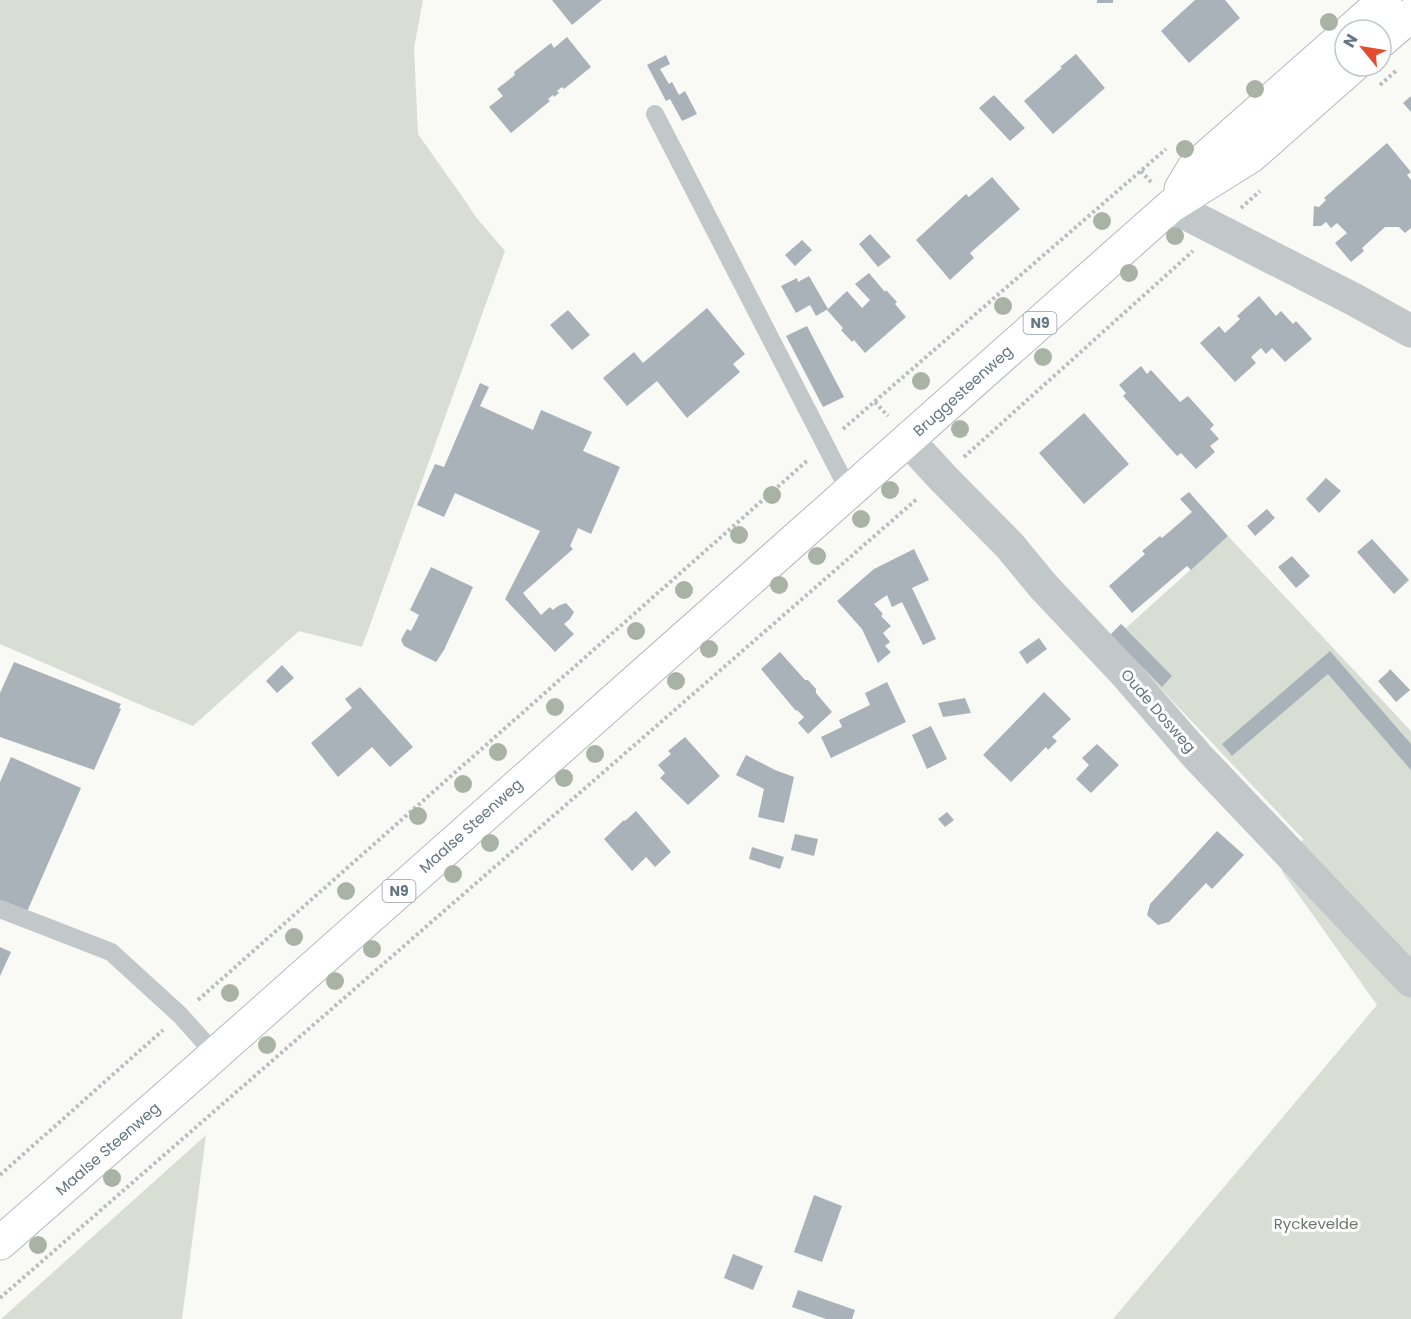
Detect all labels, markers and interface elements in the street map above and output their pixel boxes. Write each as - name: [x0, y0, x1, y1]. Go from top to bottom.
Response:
- north arrow: [1333, 18, 1393, 78]
- text: N: [1337, 30, 1363, 52]
- road number: N9: [1024, 312, 1056, 334]
- street label: Bruggesteenweg: [908, 340, 1017, 441]
- street label: Oude Dosweg: [1116, 664, 1201, 757]
- street label: Maalse Steenweg: [415, 774, 527, 878]
- road number: N9: [382, 880, 416, 902]
- street label: Maalse Steenweg: [51, 1097, 164, 1200]
- park label: Ryckevelde: [1274, 1213, 1358, 1234]

